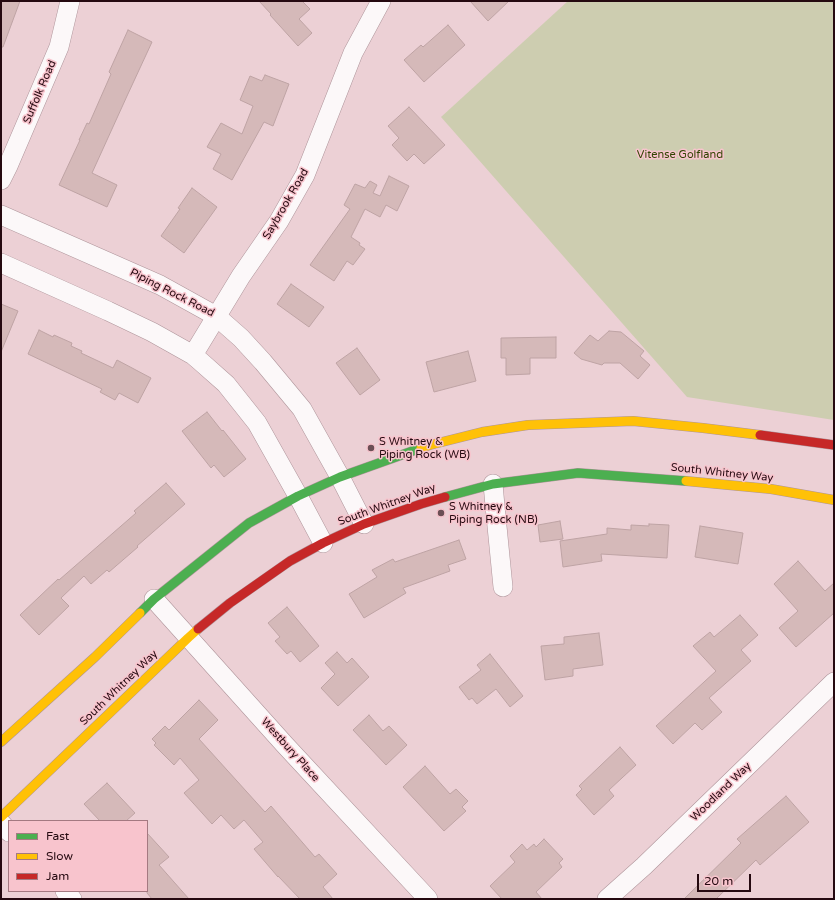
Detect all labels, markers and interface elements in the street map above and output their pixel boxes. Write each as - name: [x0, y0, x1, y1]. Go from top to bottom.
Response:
- street label: Suffolk Road: [21, 58, 59, 126]
- park label: Vitense Golfland: [637, 148, 723, 162]
- street label: Saybrook Road: [260, 166, 312, 242]
- street label: Piping Rock Road: [128, 266, 216, 320]
- place label: S Whitney & Piping Rock (WB): [379, 435, 470, 461]
- marker: S Whitney & Piping Rock (WB): [366, 443, 376, 453]
- street label: South Whitney Way: [670, 461, 774, 485]
- street label: South Whitney Way: [336, 481, 438, 529]
- place label: S Whitney & Piping Rock (NB): [449, 500, 538, 526]
- marker: S Whitney & Piping Rock (NB): [436, 508, 446, 518]
- street label: South Whitney Way: [77, 647, 161, 729]
- street label: Westbury Place: [258, 715, 322, 785]
- street label: Woodland Way: [688, 760, 754, 824]
- legend: [8, 820, 148, 892]
- text: Fast: [46, 829, 69, 843]
- text: Slow: [46, 849, 73, 863]
- scale bar: [699, 866, 753, 892]
- text: Jam: [46, 869, 69, 883]
- text: 20 m: [704, 874, 733, 888]

